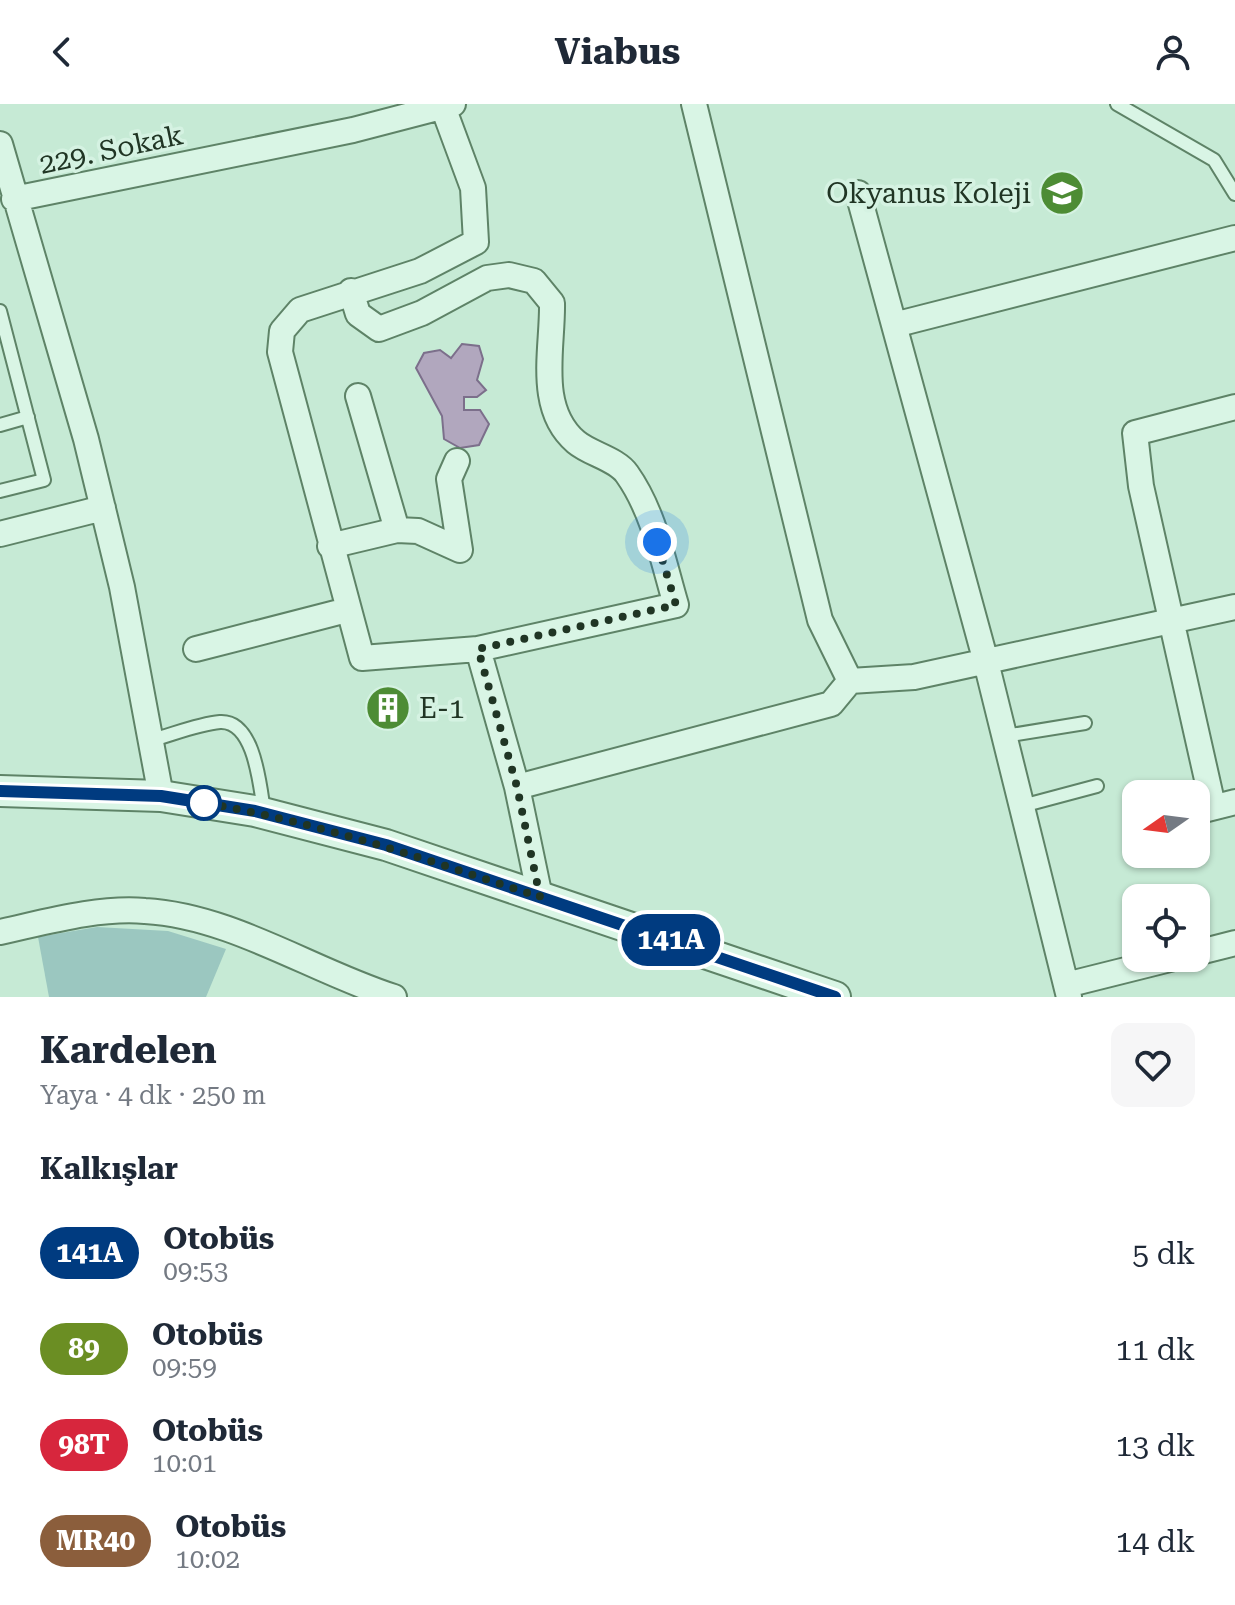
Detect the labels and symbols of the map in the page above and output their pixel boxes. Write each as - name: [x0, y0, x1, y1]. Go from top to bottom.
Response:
- street label: 229. Sokak: [36, 118, 186, 181]
- school or university icon: Okyanus Koleji: [1038, 169, 1086, 217]
- place label: Okyanus Koleji: [826, 177, 1031, 210]
- your location: [637, 522, 677, 562]
- building icon: E-1: [364, 684, 412, 732]
- place label: E-1: [419, 692, 465, 725]
- north arrow: [1122, 780, 1210, 868]
- unlabelled marker: [187, 786, 221, 820]
- line badge: 141A: [615, 914, 727, 966]

